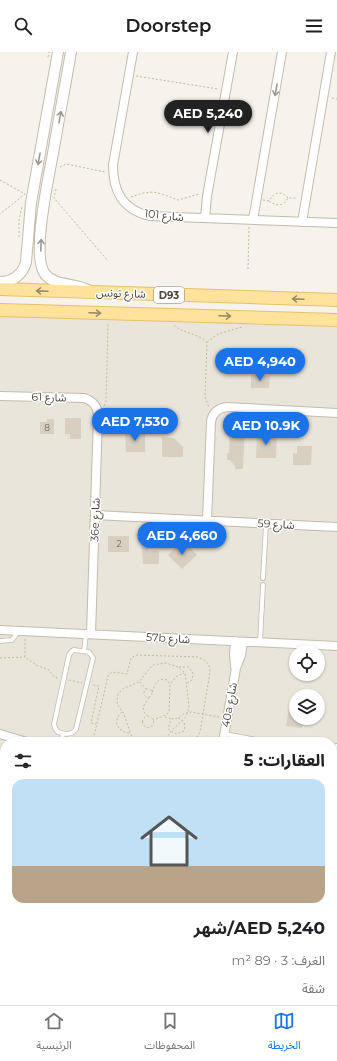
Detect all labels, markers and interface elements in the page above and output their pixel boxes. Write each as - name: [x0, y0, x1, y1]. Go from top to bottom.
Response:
- icon: search: [12, 15, 34, 37]
- text: Doorstep: [126, 15, 211, 37]
- icon: menu: [303, 15, 325, 37]
- one-way arrow: [272, 84, 280, 97]
- pin: AED 5,240: [162, 100, 254, 134]
- text: AED 5,240: [173, 105, 243, 121]
- one-way arrow: [56, 110, 64, 123]
- one-way arrow: [35, 152, 43, 165]
- street label: شارع 101: [143, 206, 185, 225]
- one-way arrow: [37, 239, 44, 252]
- street label: شارع تونس: [96, 285, 146, 302]
- one-way arrow: [36, 287, 49, 294]
- road number: D93: [154, 287, 184, 303]
- one-way arrow: [292, 295, 305, 303]
- one-way arrow: [88, 309, 101, 316]
- one-way arrow: [218, 313, 231, 320]
- pin: AED 4,940: [214, 348, 306, 382]
- text: AED 4,940: [224, 353, 296, 369]
- street label: شارع 61: [31, 389, 67, 406]
- pin: AED 7,530: [89, 408, 181, 442]
- pin: AED 10.9K: [220, 412, 312, 446]
- text: AED 7,530: [101, 413, 169, 429]
- text: AED 10.9K: [232, 417, 300, 433]
- house number: 8: [44, 422, 50, 433]
- street label: 36e شارع: [87, 497, 104, 542]
- street label: شارع 59: [257, 516, 295, 533]
- pin: AED 4,660: [136, 522, 228, 556]
- text: AED 4,660: [147, 527, 217, 543]
- house number: 2: [116, 538, 122, 549]
- street label: 57b شارع: [145, 630, 191, 647]
- map controls: [289, 645, 325, 725]
- button: locate: [289, 645, 325, 681]
- street label: 40a شارع: [218, 681, 241, 729]
- button: layers: [289, 689, 325, 725]
- icon: filters: [12, 750, 34, 772]
- text: العقارات: 5: [244, 750, 325, 770]
- icon: home: [133, 805, 205, 877]
- text: AED 5,240/شهر: [194, 918, 325, 938]
- text: الغرف: 3 · 89 m²: [232, 952, 325, 968]
- text: شقة: [302, 980, 325, 996]
- tab: الرئيسية: [36, 1010, 72, 1057]
- tab: المحفوظات: [144, 1010, 195, 1057]
- tab: الخريطة: [268, 1010, 301, 1057]

